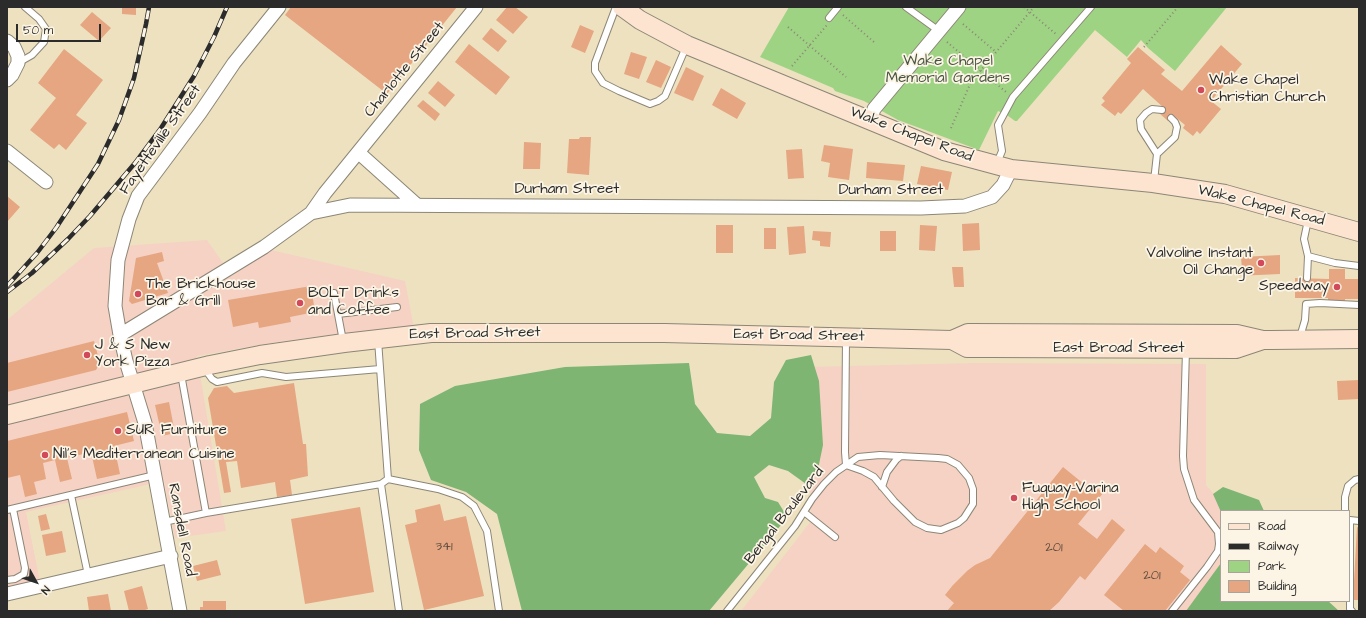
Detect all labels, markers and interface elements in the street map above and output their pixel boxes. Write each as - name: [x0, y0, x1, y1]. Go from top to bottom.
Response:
- scale bar: [18, 16, 103, 42]
- street label: Charlotte Street: [361, 19, 449, 121]
- text: 50 m: [23, 22, 53, 39]
- park label: Wake Chapel Memorial Gardens: [886, 53, 1010, 88]
- place label: Wake Chapel Christian Church: [1209, 72, 1325, 107]
- street label: Fayetteville Street: [116, 82, 206, 198]
- marker: Wake Chapel Christian Church: [1196, 85, 1206, 95]
- street label: Wake Chapel Road: [847, 103, 975, 167]
- street label: Durham Street: [515, 181, 619, 199]
- street label: Durham Street: [839, 182, 943, 200]
- street label: Wake Chapel Road: [1196, 182, 1326, 230]
- place label: Valvoline Instant Oil Change: [1147, 245, 1253, 280]
- marker: Valvoline Instant Oil Change: [1256, 258, 1266, 268]
- place label: The Brickhouse Bar & Grill: [146, 276, 256, 311]
- place label: Speedway: [1259, 278, 1329, 296]
- marker: Speedway: [1332, 282, 1342, 292]
- place label: BOLT Drinks and Coffee: [308, 285, 399, 320]
- marker: The Brickhouse Bar & Grill: [133, 289, 143, 299]
- marker: BOLT Drinks and Coffee: [295, 298, 305, 308]
- street label: East Broad Street: [409, 324, 541, 344]
- street label: East Broad Street: [733, 326, 865, 346]
- place label: J & S New York Pizza: [95, 337, 170, 372]
- street label: East Broad Street: [1053, 340, 1185, 358]
- marker: J & S New York Pizza: [82, 350, 92, 360]
- place label: SUR Furniture: [126, 422, 227, 440]
- marker: SUR Furniture: [113, 426, 123, 436]
- place label: Nil's Mediterranean Cuisine: [53, 446, 235, 464]
- marker: Nil's Mediterranean Cuisine: [40, 450, 50, 460]
- street label: Bengal Boulevard: [741, 464, 829, 568]
- place label: Fuquay-Varina High School: [1022, 480, 1119, 515]
- street label: Ransdell Road: [163, 482, 199, 578]
- marker: Fuquay-Varina High School: [1009, 493, 1019, 503]
- legend: [1220, 510, 1350, 602]
- text: Road: [1258, 518, 1286, 535]
- text: Railway: [1258, 538, 1299, 555]
- house number: 341: [435, 539, 453, 555]
- house number: 201: [1045, 540, 1063, 556]
- text: Park: [1258, 558, 1286, 575]
- north arrow: [16, 562, 56, 602]
- house number: 201: [1143, 568, 1161, 584]
- text: Building: [1258, 578, 1296, 595]
- text: N: [38, 583, 54, 598]

